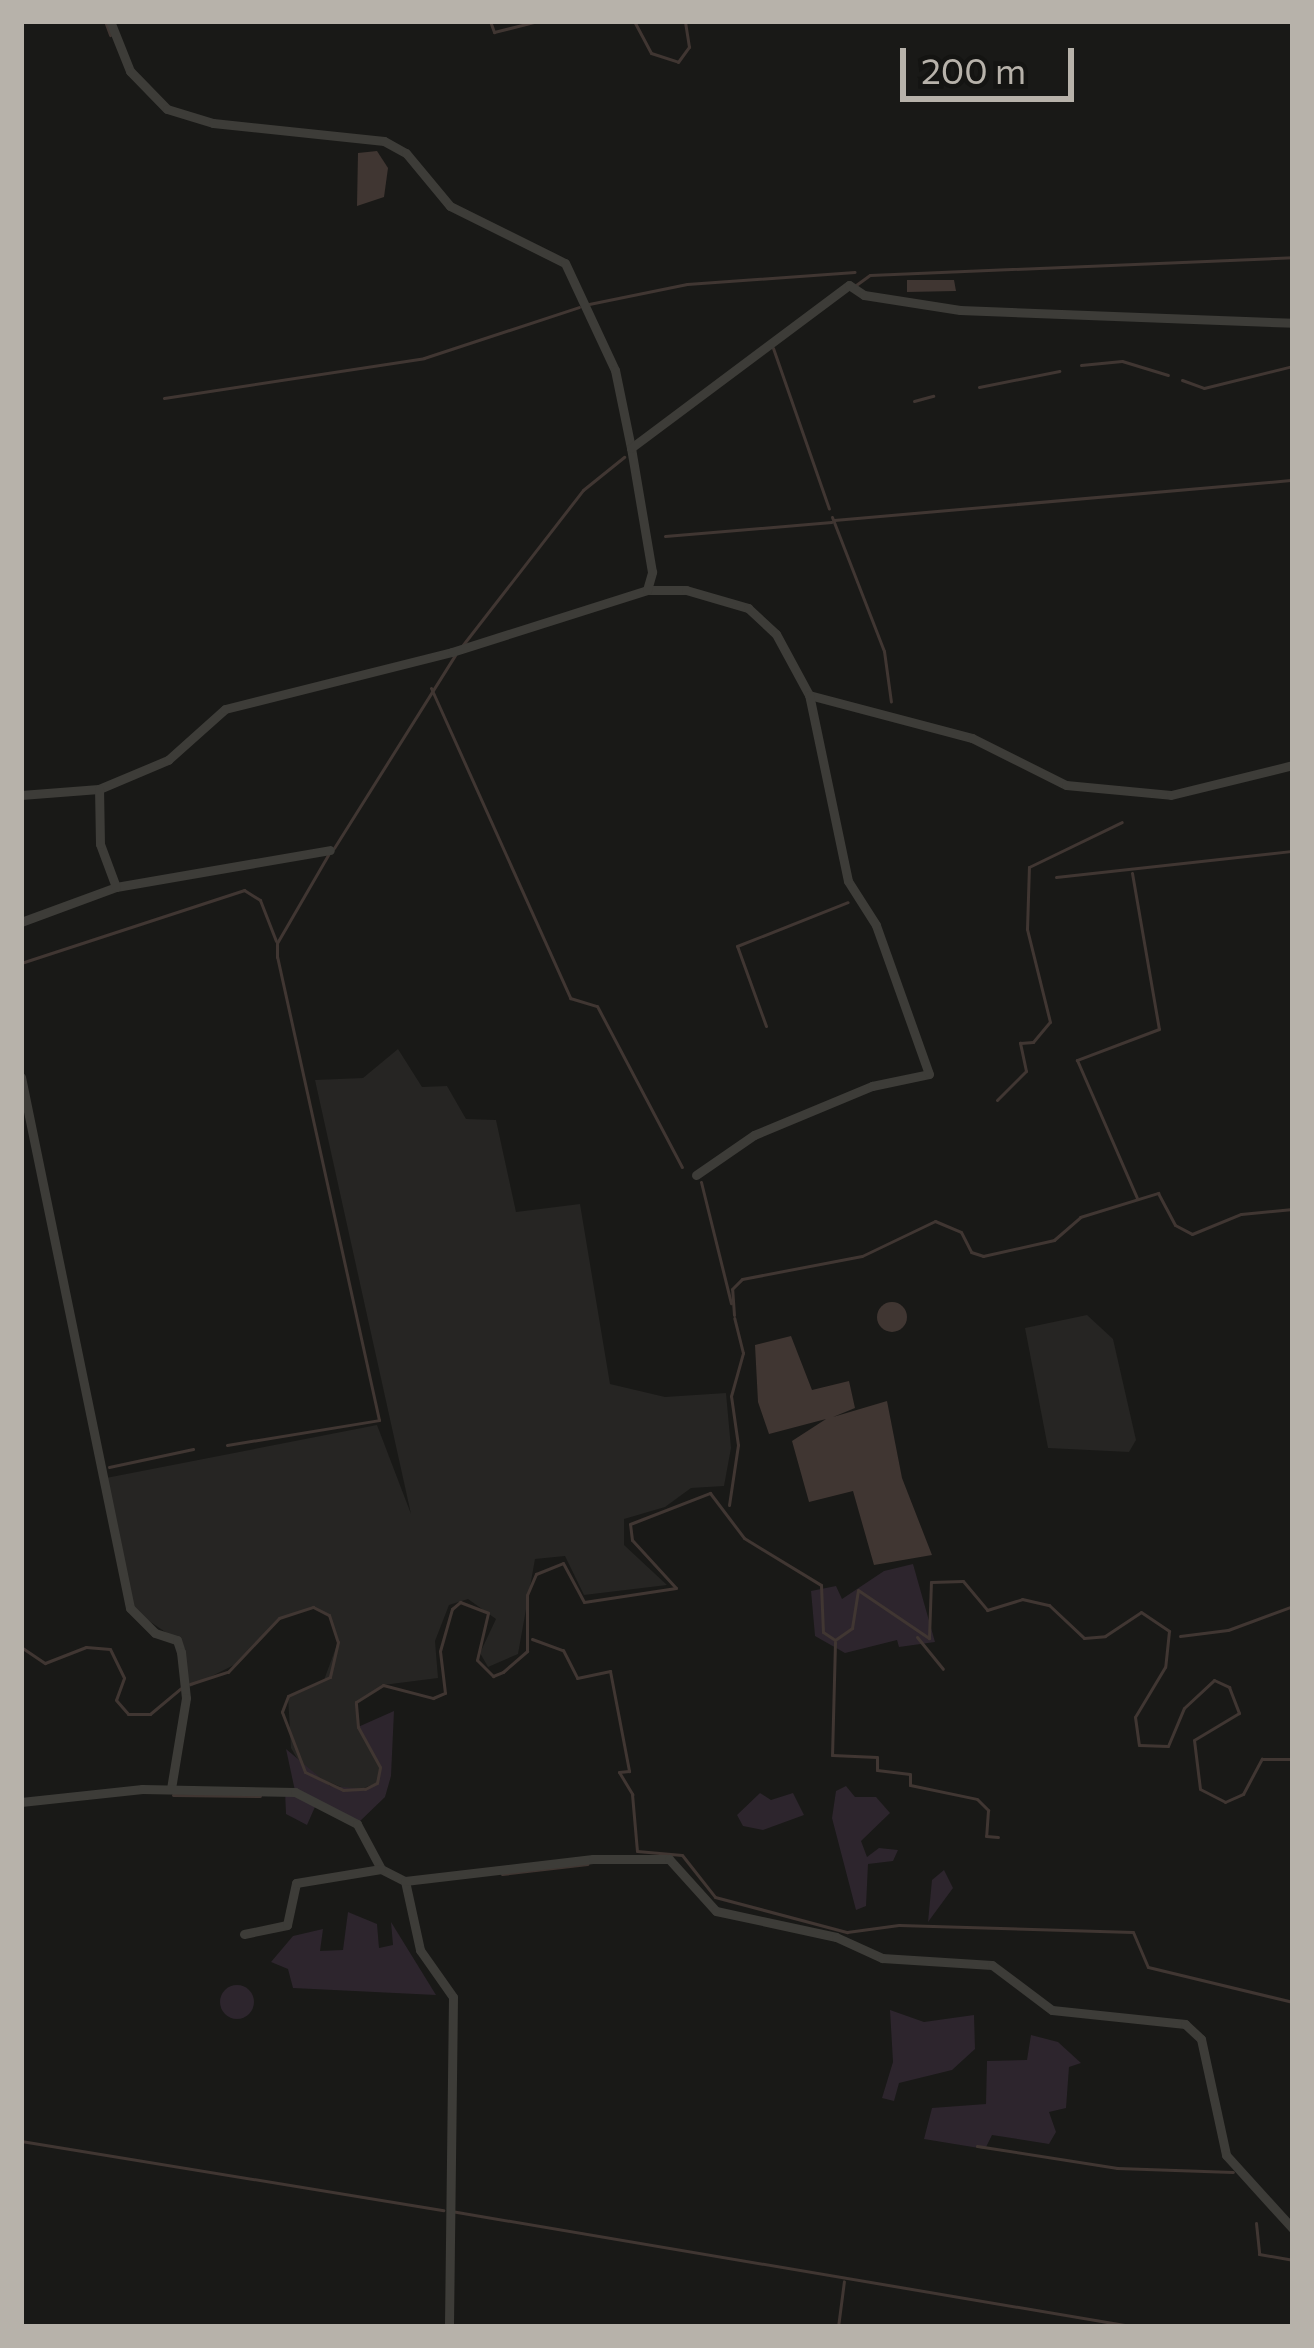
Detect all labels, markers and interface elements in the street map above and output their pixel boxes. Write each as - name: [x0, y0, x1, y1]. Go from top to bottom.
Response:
- scale bar: [906, 24, 1080, 98]
- text: 200 m: [921, 47, 1026, 91]

